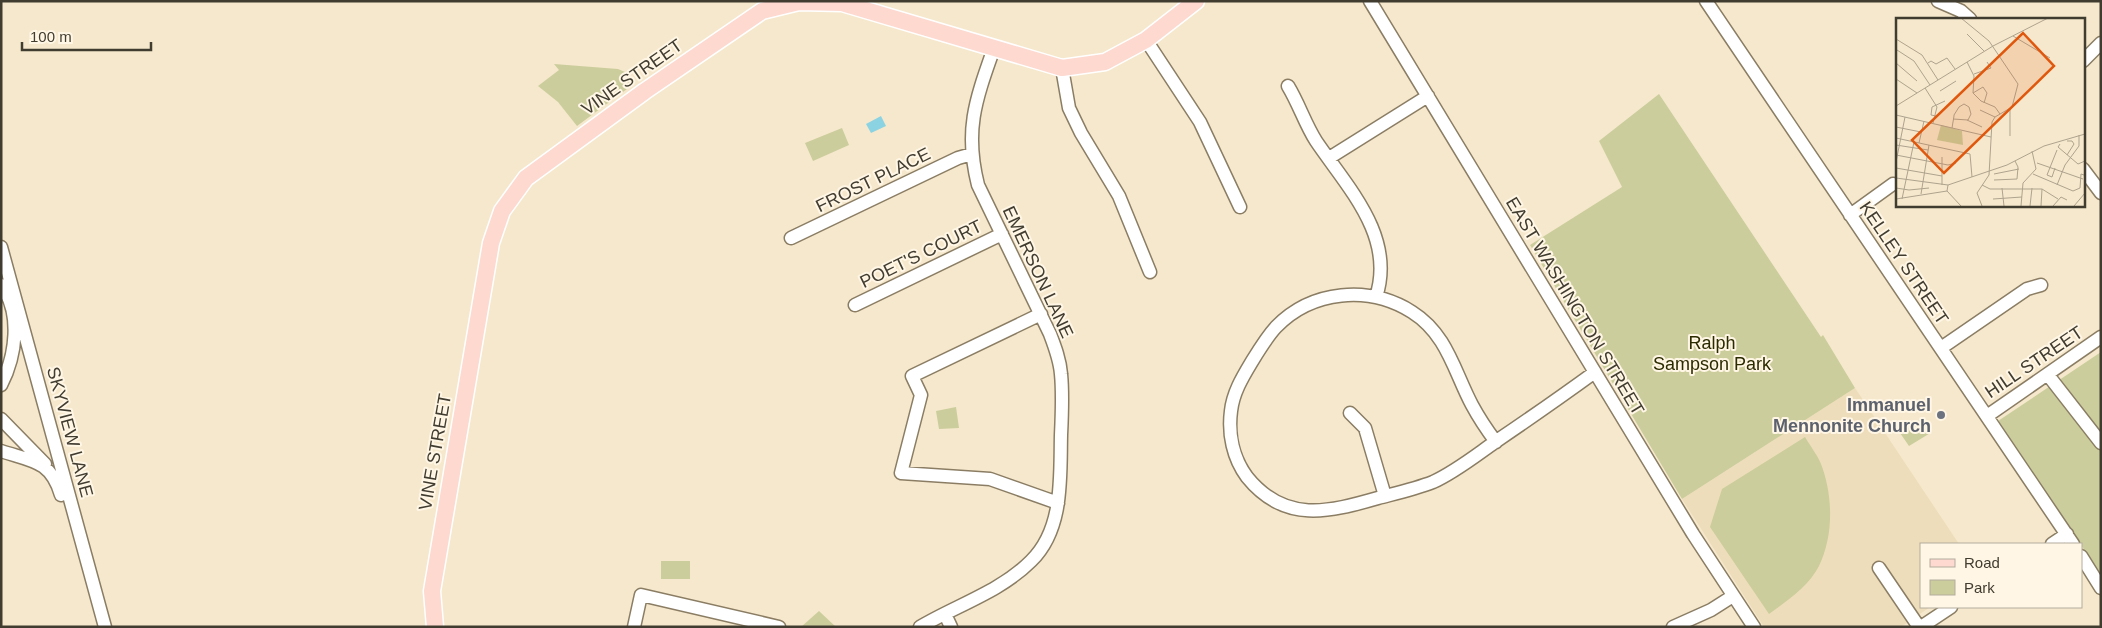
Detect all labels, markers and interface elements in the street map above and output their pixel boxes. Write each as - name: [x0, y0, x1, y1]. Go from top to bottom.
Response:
- inset map: [1896, 18, 2084, 206]
- scale bar: [22, 20, 151, 52]
- text: 100 m: [30, 28, 72, 45]
- street label: VINE STREET: [578, 35, 686, 119]
- street label: FROST PLACE: [813, 144, 933, 216]
- street label: EAST WASHINGTON STREET: [1502, 193, 1648, 419]
- street label: KELLEY STREET: [1856, 198, 1952, 328]
- street label: EMERSON LANE: [999, 203, 1077, 341]
- street label: POET'S COURT: [857, 216, 985, 292]
- street label: HILL STREET: [1981, 322, 2087, 402]
- park label: Ralph Sampson Park: [1653, 333, 1772, 374]
- street label: SKYVIEW LANE: [43, 365, 97, 499]
- street label: VINE STREET: [415, 392, 455, 512]
- place label: Immanuel Mennonite Church: [1773, 395, 1931, 436]
- marker: Immanuel Mennonite Church: [1935, 409, 1947, 421]
- legend: [1920, 543, 2082, 608]
- text: Road: [1964, 554, 2000, 571]
- text: Park: [1964, 579, 1995, 596]

